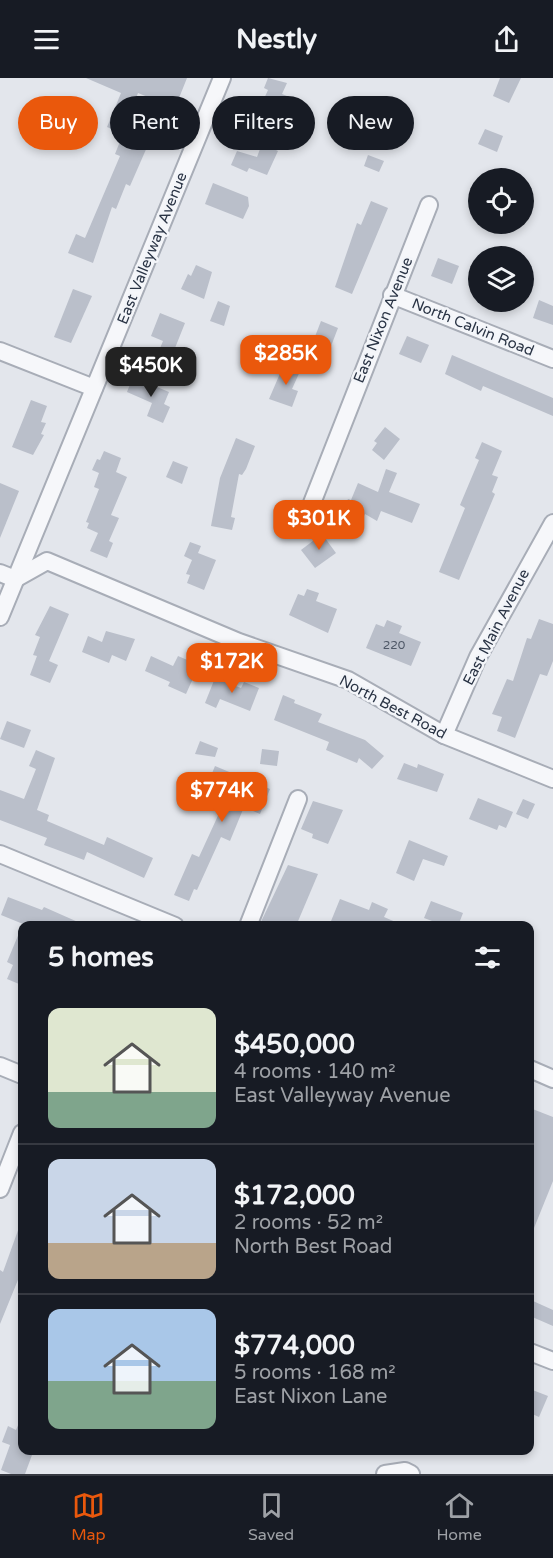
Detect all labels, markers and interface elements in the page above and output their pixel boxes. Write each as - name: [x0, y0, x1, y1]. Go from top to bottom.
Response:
- icon: menu: [30, 23, 63, 56]
- text: Nestly: [236, 23, 317, 56]
- icon: share: [490, 23, 523, 56]
- chip: Buy: [18, 96, 98, 150]
- chip: Rent: [110, 96, 200, 150]
- chip: Filters: [212, 96, 315, 150]
- chip: New: [327, 96, 414, 150]
- map controls: [468, 168, 534, 312]
- button: locate: [468, 168, 534, 234]
- street label: East Valleyway Avenue: [113, 169, 191, 327]
- button: layers: [468, 246, 534, 312]
- street label: East Nixon Avenue: [350, 254, 416, 386]
- street label: North Calvin Road: [409, 294, 537, 360]
- pin: $285K: [244, 335, 328, 386]
- text: $285K: [254, 342, 318, 366]
- pin: $450K: [109, 347, 193, 398]
- text: $450K: [119, 354, 183, 378]
- pin: $301K: [277, 500, 361, 551]
- text: $301K: [287, 507, 351, 531]
- street label: East Main Avenue: [459, 566, 533, 688]
- house number: 220: [383, 638, 406, 652]
- pin: $172K: [190, 643, 274, 694]
- text: $172K: [200, 650, 264, 674]
- street label: North Best Road: [336, 671, 450, 743]
- pin: $774K: [180, 772, 264, 823]
- text: $774K: [190, 779, 254, 803]
- icon: filters: [471, 941, 504, 974]
- text: 5 homes: [48, 942, 154, 973]
- text: $450,000: [234, 1029, 355, 1060]
- icon: home: [96, 1032, 168, 1104]
- text: 4 rooms · 140 m²: [234, 1060, 396, 1084]
- text: East Valleyway Avenue: [234, 1084, 450, 1108]
- text: $172,000: [234, 1180, 355, 1211]
- icon: home: [96, 1183, 168, 1255]
- text: 2 rooms · 52 m²: [234, 1211, 383, 1235]
- text: North Best Road: [234, 1235, 392, 1259]
- text: $774,000: [234, 1330, 355, 1361]
- icon: home: [96, 1333, 168, 1405]
- text: 5 rooms · 168 m²: [234, 1361, 396, 1385]
- text: East Nixon Lane: [234, 1385, 387, 1409]
- tab: Map: [71, 1489, 106, 1545]
- tab: Saved: [248, 1489, 294, 1545]
- tab: Home: [437, 1489, 482, 1545]

